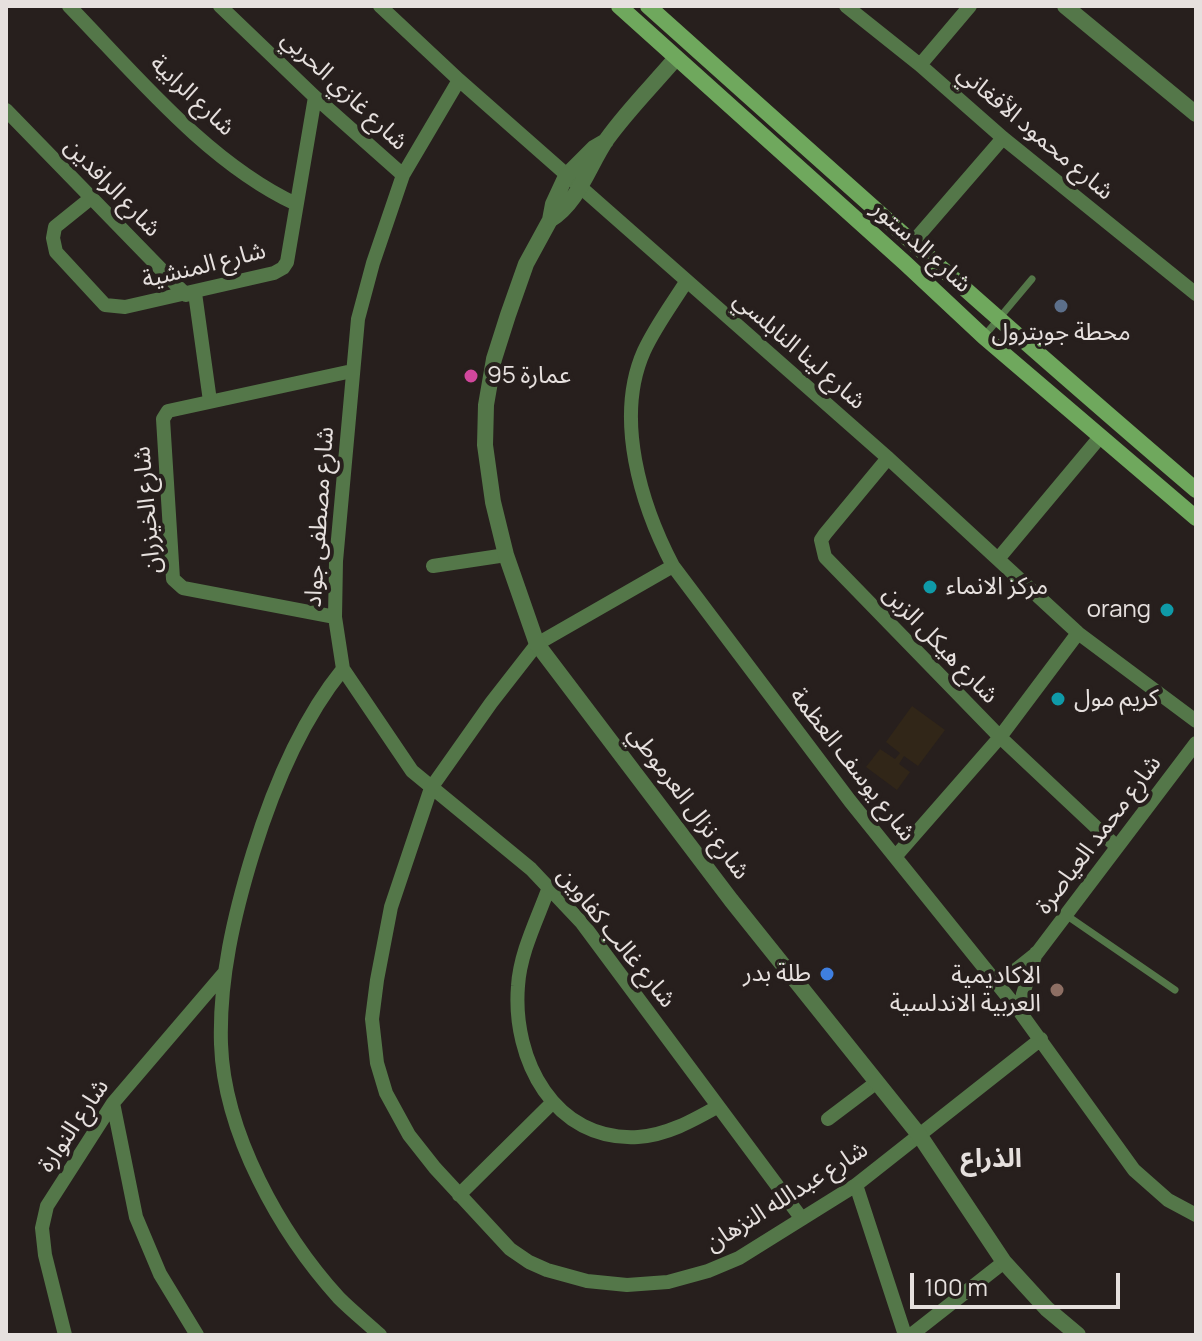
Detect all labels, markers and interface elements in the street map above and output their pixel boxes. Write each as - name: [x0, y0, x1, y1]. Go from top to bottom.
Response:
- street label: شارع غازي الحربي: [275, 25, 413, 157]
- street label: شارع الرابية: [144, 50, 240, 142]
- street label: شارع محمود الأفغاني: [951, 59, 1119, 207]
- street label: شارع الرافدين: [58, 133, 166, 243]
- street label: شارع الدستور: [865, 195, 977, 299]
- street label: شارع المنشية: [139, 237, 269, 295]
- street label: شارع لينا النابلسي: [727, 286, 871, 416]
- marker: محطة جوبترول: [1052, 297, 1070, 315]
- place label: محطة جوبترول: [991, 319, 1131, 347]
- place label: عمارة 95: [487, 362, 571, 390]
- marker: عمارة 95: [462, 367, 480, 385]
- street label: شارع مصطفى جواد: [299, 426, 341, 608]
- street label: شارع الخيزران: [128, 445, 168, 575]
- place label: مركز الانماء: [946, 573, 1048, 601]
- marker: مركز الانماء: [921, 578, 939, 596]
- street label: شارع هيكل الزبن: [876, 580, 1004, 710]
- place label: orang: [1087, 596, 1151, 624]
- marker: orang: [1158, 601, 1176, 619]
- street label: شارع يوسف العظمة: [783, 682, 921, 848]
- place label: كريم مول: [1074, 685, 1159, 713]
- marker: كريم مول: [1049, 690, 1067, 708]
- street label: شارع نزال العرموطي: [621, 720, 755, 886]
- street label: شارع محمد العياصرة: [1030, 750, 1168, 920]
- street label: شارع غالب كفاوين: [551, 862, 681, 1014]
- place label: طلة بدر: [743, 960, 811, 988]
- place label: الاكاديمية العربية الاندلسية: [890, 962, 1041, 1018]
- marker: طلة بدر: [818, 965, 836, 983]
- marker: الاكاديمية العربية الاندلسية: [1048, 981, 1066, 999]
- street label: شارع النوارة: [32, 1074, 116, 1178]
- street label: شارع عبدالله النزهان: [700, 1135, 874, 1259]
- district label: الذراع: [960, 1144, 1022, 1176]
- scale bar: [914, 1257, 1124, 1307]
- text: 100 m: [924, 1270, 988, 1303]

